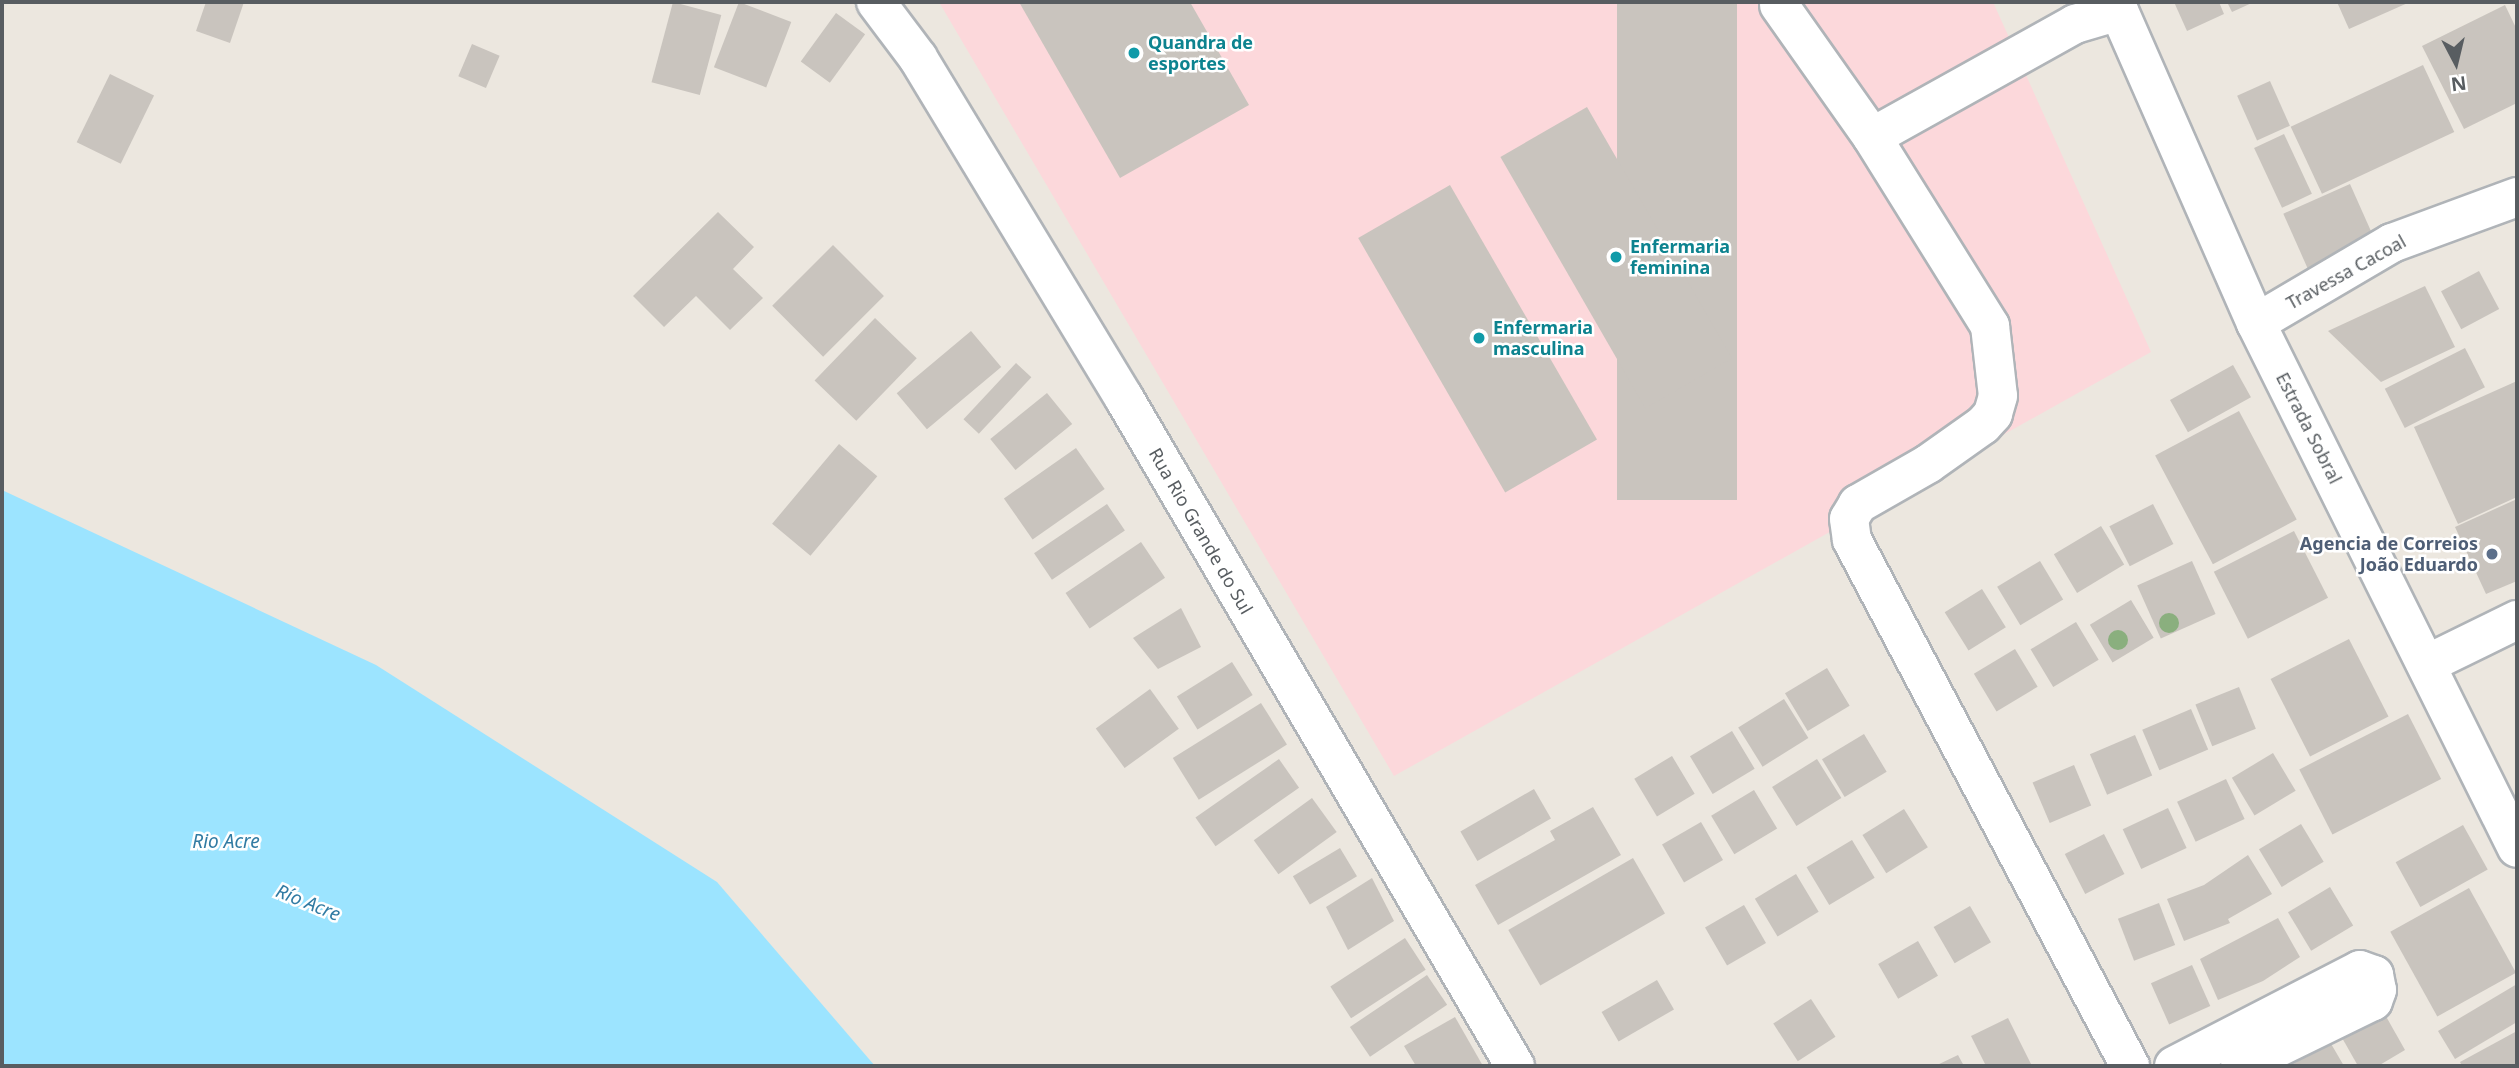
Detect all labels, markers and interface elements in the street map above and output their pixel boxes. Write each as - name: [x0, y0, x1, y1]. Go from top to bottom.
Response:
- north arrow: [2421, 28, 2491, 98]
- place label: Quandra de esportes: [1148, 32, 1253, 74]
- marker: Quandra de esportes: [1126, 45, 1142, 61]
- text: N: [2449, 70, 2468, 98]
- street label: Travessa Cacoal: [2282, 230, 2410, 314]
- place label: Enfermaria feminina: [1630, 236, 1730, 278]
- marker: Enfermaria feminina: [1608, 249, 1624, 265]
- place label: Enfermaria masculina: [1493, 317, 1593, 360]
- marker: Enfermaria masculina: [1471, 330, 1487, 346]
- street label: Estrada Sobral: [2272, 369, 2346, 487]
- street label: Rua Rio Grande do Sul: [1145, 444, 1257, 618]
- place label: Agencia de Correios João Eduardo: [2300, 533, 2478, 576]
- marker: Agencia de Correios João Eduardo: [2484, 546, 2500, 562]
- water label: Rio Acre: [192, 831, 260, 853]
- water label: Río Acre: [272, 880, 344, 926]

